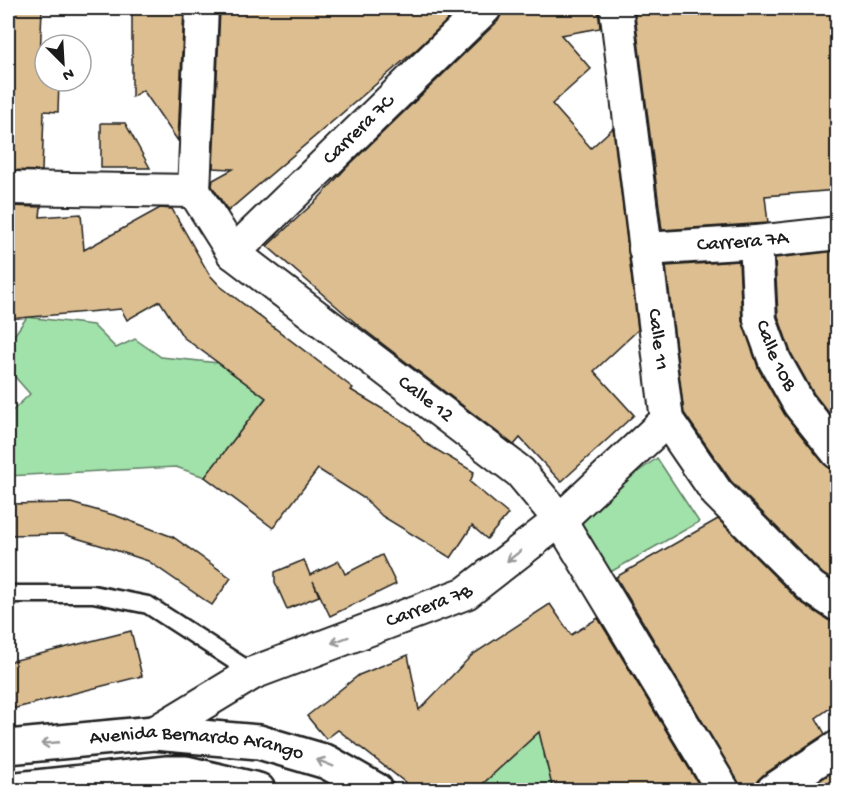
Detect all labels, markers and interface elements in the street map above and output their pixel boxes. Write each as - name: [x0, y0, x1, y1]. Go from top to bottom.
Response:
- north arrow: [33, 33, 93, 93]
- text: N: [59, 63, 76, 85]
- street label: Carrera 7C: [319, 90, 401, 170]
- street label: Carrera 7A: [696, 227, 791, 257]
- street label: Calle 11: [642, 307, 672, 372]
- street label: Calle 10B: [750, 317, 801, 396]
- street label: Calle 12: [393, 371, 458, 428]
- one-way arrow: [506, 550, 522, 562]
- street label: Carrera 7B: [383, 580, 478, 633]
- one-way arrow: [331, 635, 350, 646]
- street label: Avenida Bernardo Arango: [89, 721, 306, 766]
- one-way arrow: [41, 738, 61, 749]
- one-way arrow: [316, 757, 335, 768]

